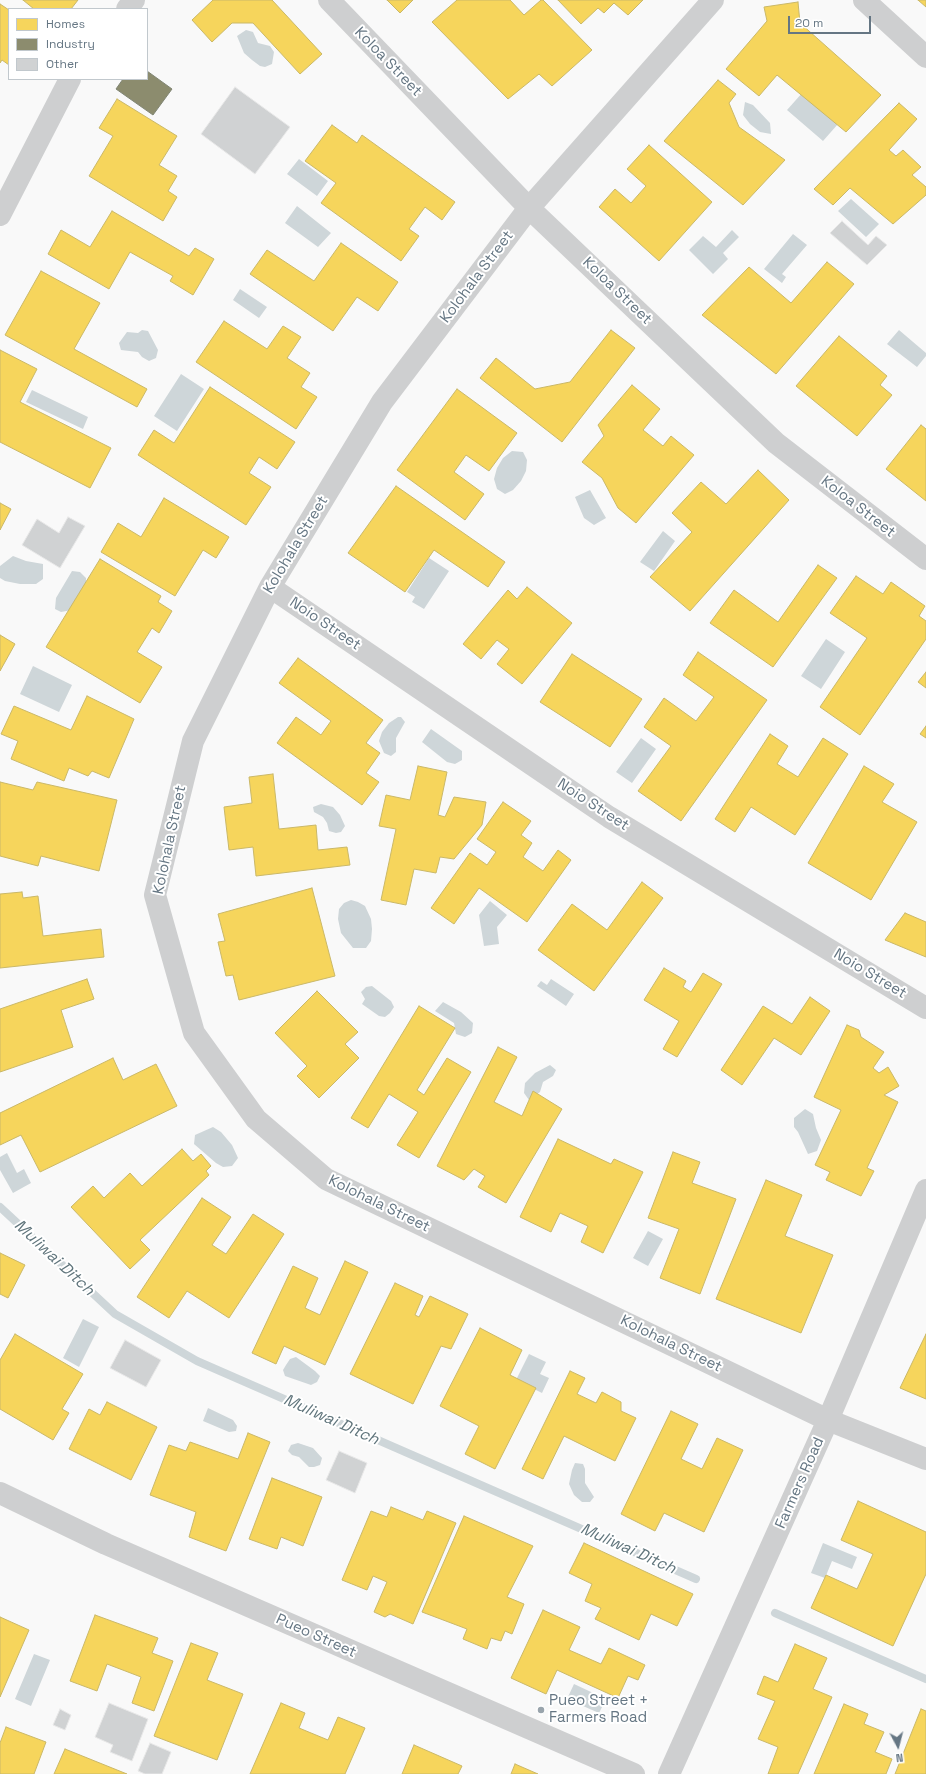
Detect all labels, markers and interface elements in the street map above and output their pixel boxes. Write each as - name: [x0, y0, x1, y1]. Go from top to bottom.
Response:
- legend: [8, 8, 148, 80]
- scale bar: [790, 8, 873, 34]
- text: 20 m: [795, 15, 823, 31]
- text: Homes: [46, 16, 85, 32]
- street label: Koloa Street: [350, 24, 426, 100]
- text: Industry: [46, 36, 95, 52]
- text: Other: [46, 56, 79, 72]
- street label: Kolohala Street: [436, 227, 518, 327]
- street label: Koloa Street: [579, 253, 655, 329]
- street label: Koloa Street: [817, 472, 899, 542]
- street label: Kolohala Street: [260, 493, 332, 597]
- street label: Noio Street: [286, 594, 364, 654]
- street label: Noio Street: [554, 775, 632, 835]
- street label: Kolohala Street: [150, 784, 190, 896]
- street label: Noio Street: [830, 945, 910, 1003]
- street label: Kolohala Street: [325, 1172, 433, 1236]
- water label: Muliwai Ditch: [10, 1216, 98, 1300]
- street label: Kolohala Street: [617, 1312, 725, 1376]
- water label: Muliwai Ditch: [280, 1390, 382, 1450]
- street label: Farmers Road: [772, 1435, 828, 1531]
- water label: Muliwai Ditch: [577, 1519, 679, 1579]
- street label: Pueo Street: [273, 1610, 359, 1662]
- place label: Pueo Street + Farmers Road: [549, 1692, 648, 1727]
- marker: Pueo Street + Farmers Road: [536, 1705, 546, 1715]
- north arrow: [878, 1726, 918, 1766]
- text: N: [895, 1751, 904, 1765]

